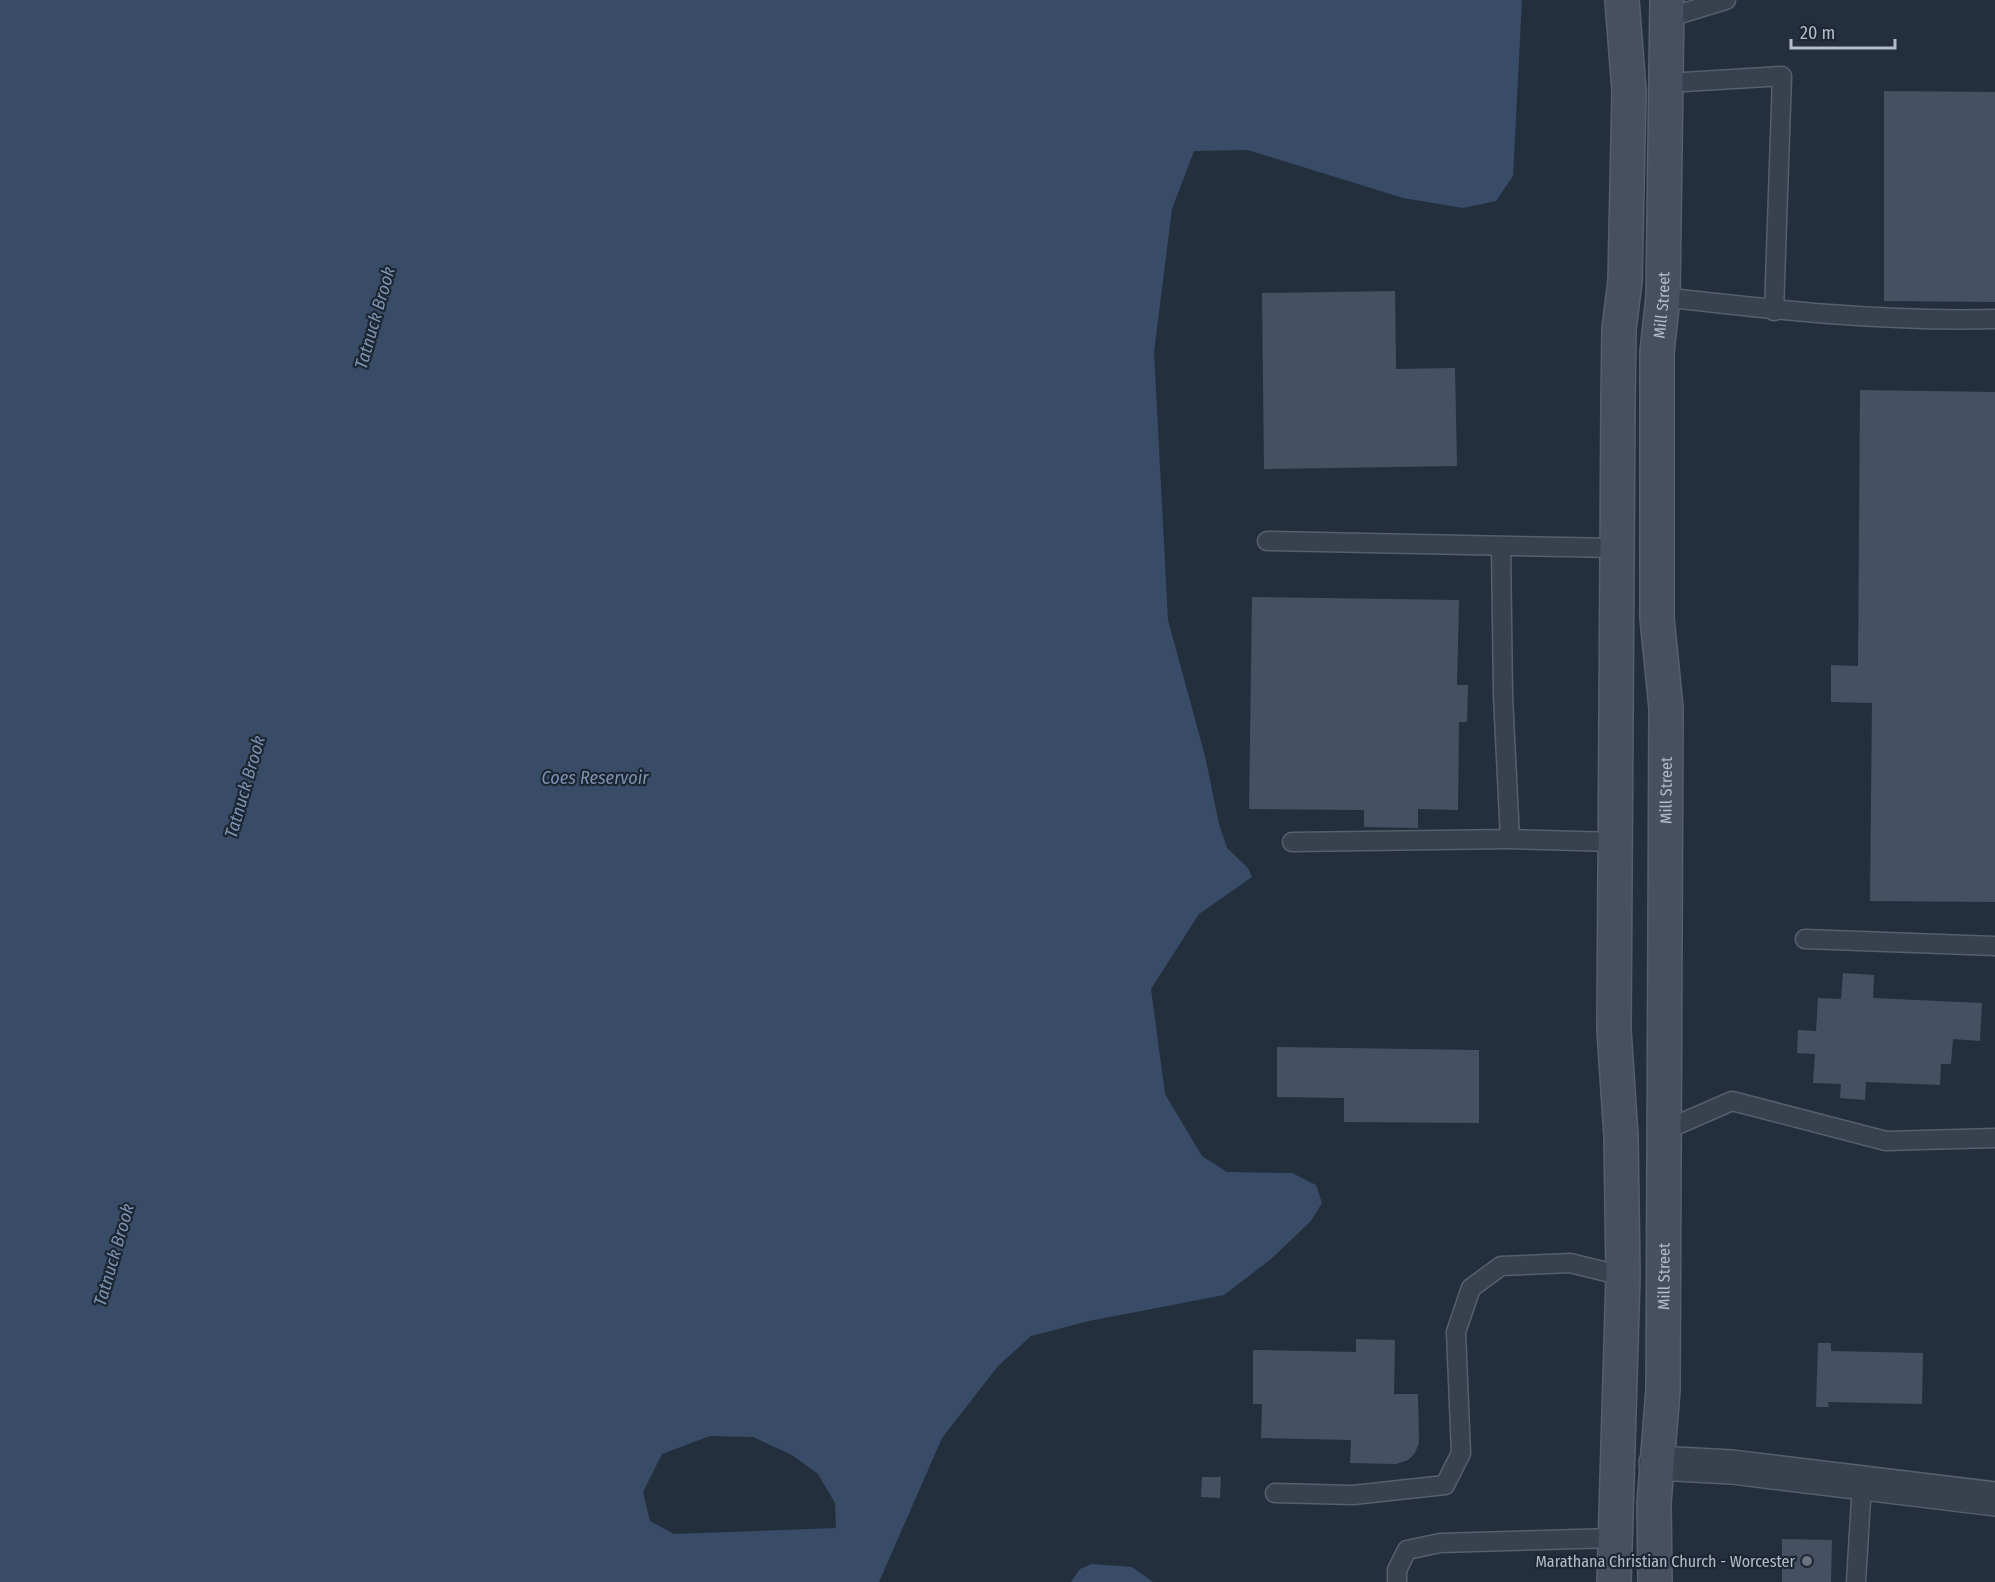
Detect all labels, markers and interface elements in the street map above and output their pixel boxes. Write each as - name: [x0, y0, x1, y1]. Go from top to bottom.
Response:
- scale bar: [1791, 12, 1894, 50]
- text: 20 m: [1800, 22, 1835, 44]
- water label: Tatnuck Brook: [350, 264, 400, 372]
- street label: Mill Street: [1650, 271, 1673, 340]
- water label: Tatnuck Brook: [220, 733, 270, 841]
- street label: Mill Street: [1656, 756, 1676, 824]
- water label: Coes Reservoir: [542, 767, 649, 789]
- water label: Tatnuck Brook: [89, 1201, 139, 1309]
- street label: Mill Street: [1654, 1242, 1674, 1310]
- place label: Marathana Christian Church - Worcester: [1535, 1552, 1795, 1571]
- marker: Marathana Christian Church - Worcester: [1800, 1554, 1814, 1568]

